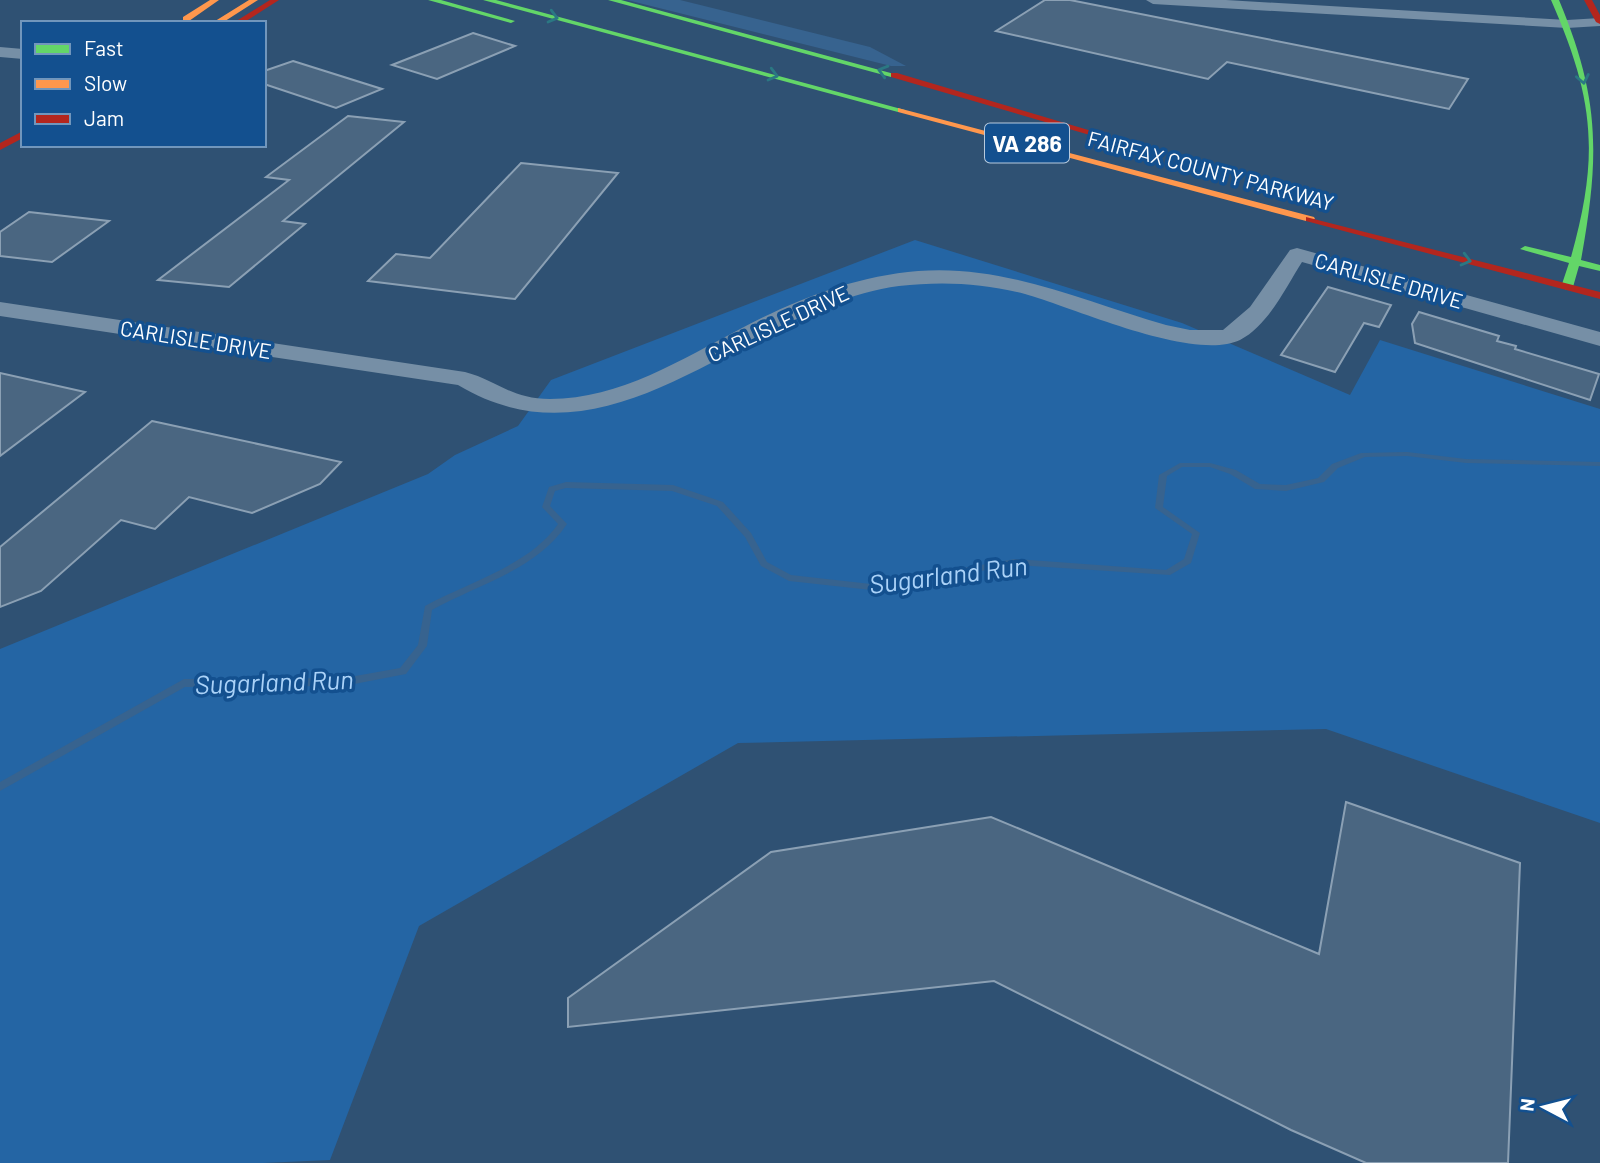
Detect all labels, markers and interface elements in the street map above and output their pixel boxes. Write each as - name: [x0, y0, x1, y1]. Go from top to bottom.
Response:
- one-way arrow: [547, 9, 559, 23]
- legend: [21, 21, 266, 147]
- text: Fast: [84, 35, 124, 60]
- one-way arrow: [877, 65, 889, 80]
- one-way arrow: [767, 67, 779, 82]
- text: Slow: [84, 70, 127, 95]
- one-way arrow: [1575, 73, 1590, 85]
- text: Jam: [84, 105, 124, 130]
- road number: VA 286: [985, 124, 1069, 162]
- street label: FAIRFAX COUNTY PARKWAY: [1085, 125, 1337, 215]
- street label: CARLISLE DRIVE: [1312, 247, 1466, 313]
- one-way arrow: [1460, 252, 1472, 267]
- street label: CARLISLE DRIVE: [703, 279, 853, 367]
- street label: CARLISLE DRIVE: [119, 315, 273, 363]
- water label: Sugarland Run: [867, 549, 1029, 599]
- water label: Sugarland Run: [194, 663, 354, 699]
- north arrow: [1509, 1072, 1579, 1142]
- text: N: [1514, 1097, 1539, 1113]

